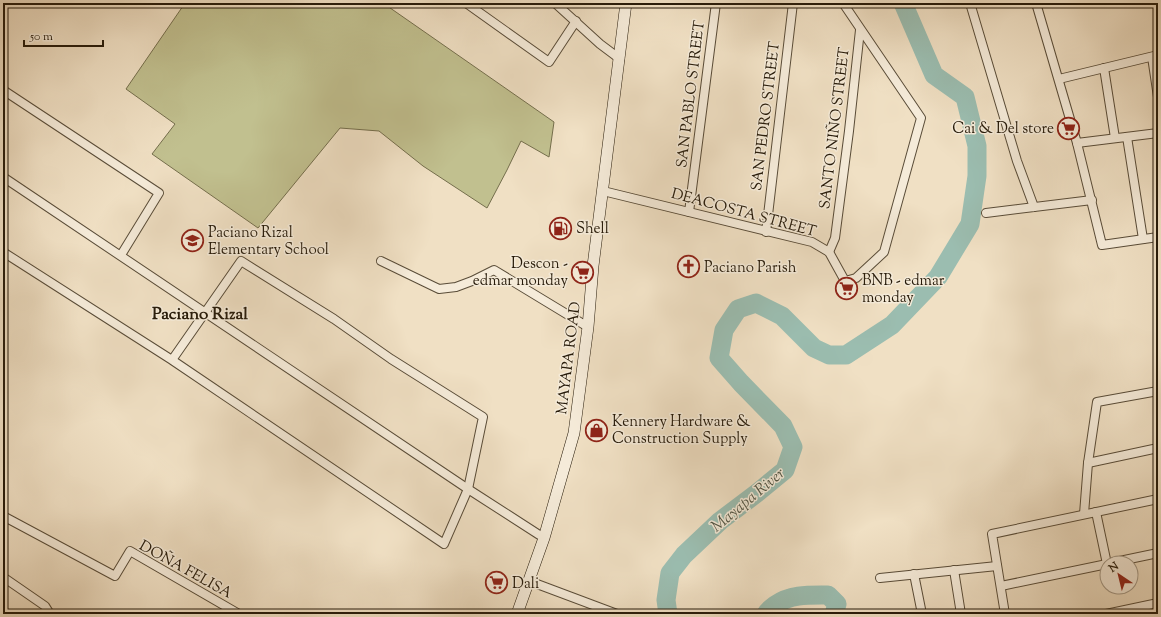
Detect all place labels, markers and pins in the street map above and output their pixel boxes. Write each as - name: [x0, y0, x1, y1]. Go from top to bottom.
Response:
- supermarket icon: Cai & Del store: [1056, 115, 1082, 141]
- place label: Cai & Del store: [952, 119, 1054, 140]
- fuel station icon: Shell: [547, 215, 573, 241]
- place label: Shell: [576, 219, 609, 240]
- place label: Paciano Rizal Elementary School: [208, 223, 329, 261]
- school or university icon: Paciano Rizal Elementary School: [180, 228, 206, 254]
- place label: Descon - edmar monday: [473, 254, 569, 292]
- church icon: Paciano Parish: [675, 254, 701, 280]
- place label: Paciano Parish: [704, 258, 797, 279]
- supermarket icon: Descon - edmar monday: [570, 259, 596, 285]
- place label: BNB - edmar monday: [862, 271, 945, 309]
- supermarket icon: BNB - edmar monday: [834, 276, 860, 302]
- place label: Kennery Hardware & Construction Supply: [612, 412, 751, 450]
- shop icon: Kennery Hardware & Construction Supply: [583, 417, 609, 443]
- supermarket icon: Dali: [484, 570, 510, 596]
- place label: Dali: [512, 574, 539, 595]

